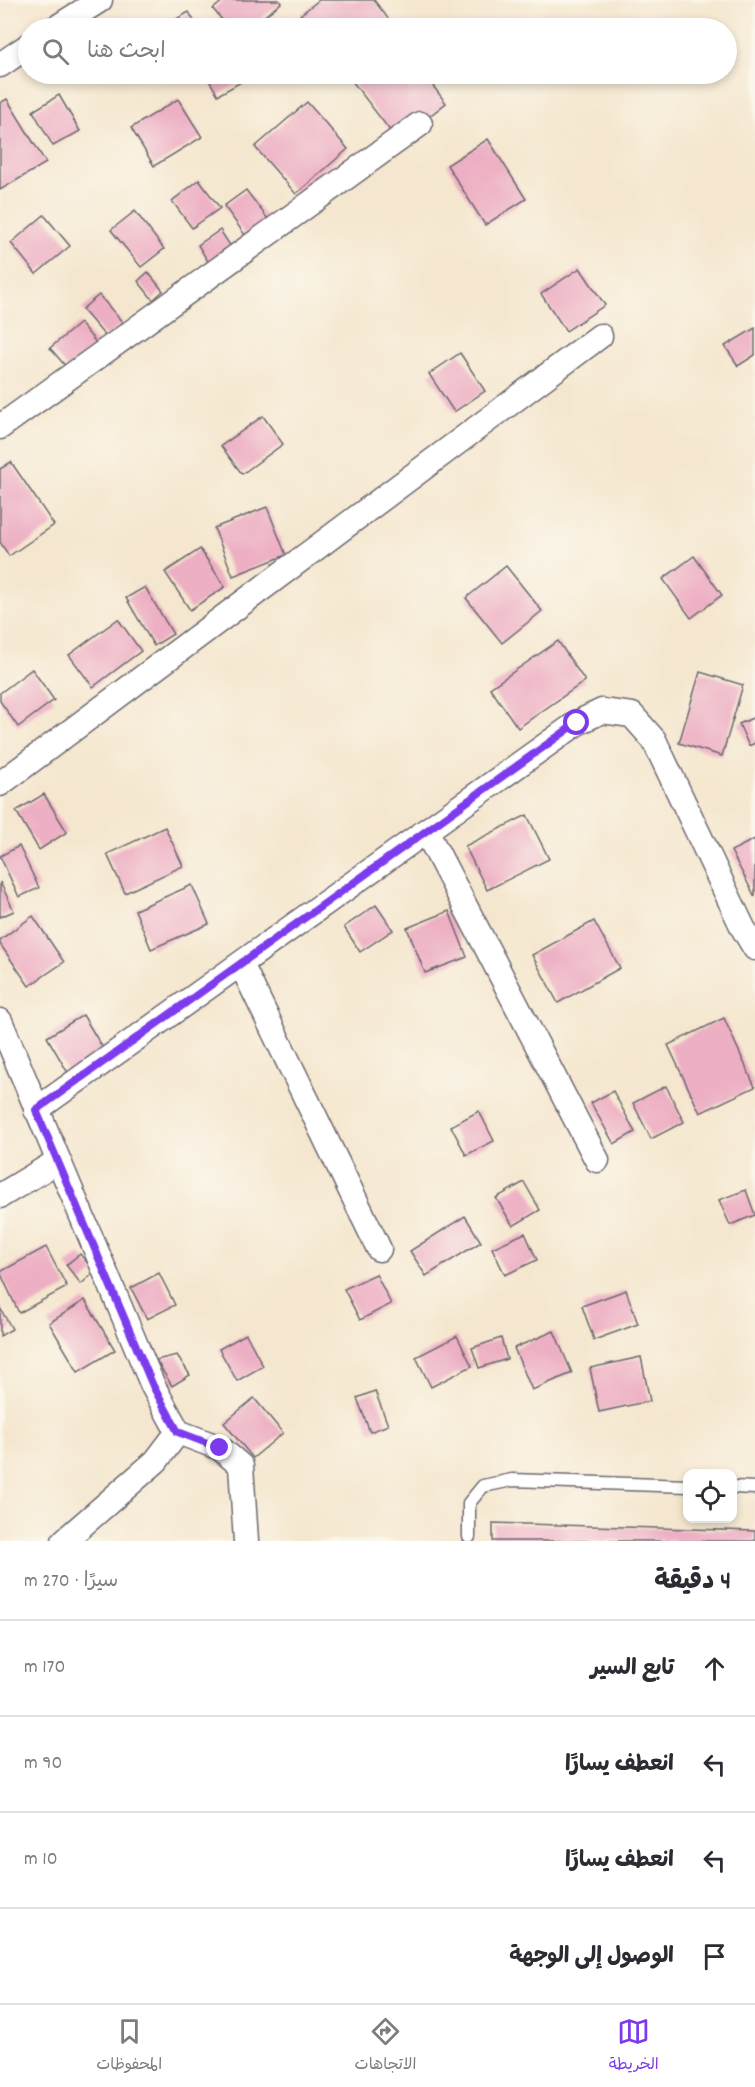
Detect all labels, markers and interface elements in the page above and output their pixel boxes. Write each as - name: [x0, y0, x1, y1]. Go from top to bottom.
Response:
- search box: [18, 18, 737, 84]
- icon: search: [39, 35, 72, 68]
- text: ابحث هنا: [87, 37, 166, 68]
- route start: [563, 709, 589, 735]
- route end: [206, 1434, 232, 1460]
- map controls: [683, 1469, 737, 1523]
- button: locate: [683, 1469, 737, 1523]
- text: 4 دقيقة: [654, 1564, 731, 1601]
- text: سيرًا · 270 m: [24, 1568, 118, 1596]
- icon: ahead: [698, 1652, 731, 1685]
- text: 170 m: [24, 1654, 65, 1682]
- text: تابع السير: [591, 1654, 674, 1685]
- icon: left: [698, 1748, 731, 1781]
- text: 90 m: [24, 1750, 62, 1778]
- text: انعطف يسارًا: [565, 1750, 674, 1781]
- icon: left: [698, 1844, 731, 1877]
- text: 10 m: [24, 1846, 58, 1874]
- text: انعطف يسارًا: [565, 1846, 674, 1877]
- icon: arrive: [698, 1940, 731, 1973]
- text: الوصول إلى الوجهة: [509, 1942, 674, 1973]
- tab: المحفوظات: [96, 2015, 162, 2078]
- tab: الاتجاهات: [355, 2015, 416, 2078]
- tab: الخريطة: [609, 2015, 659, 2078]

